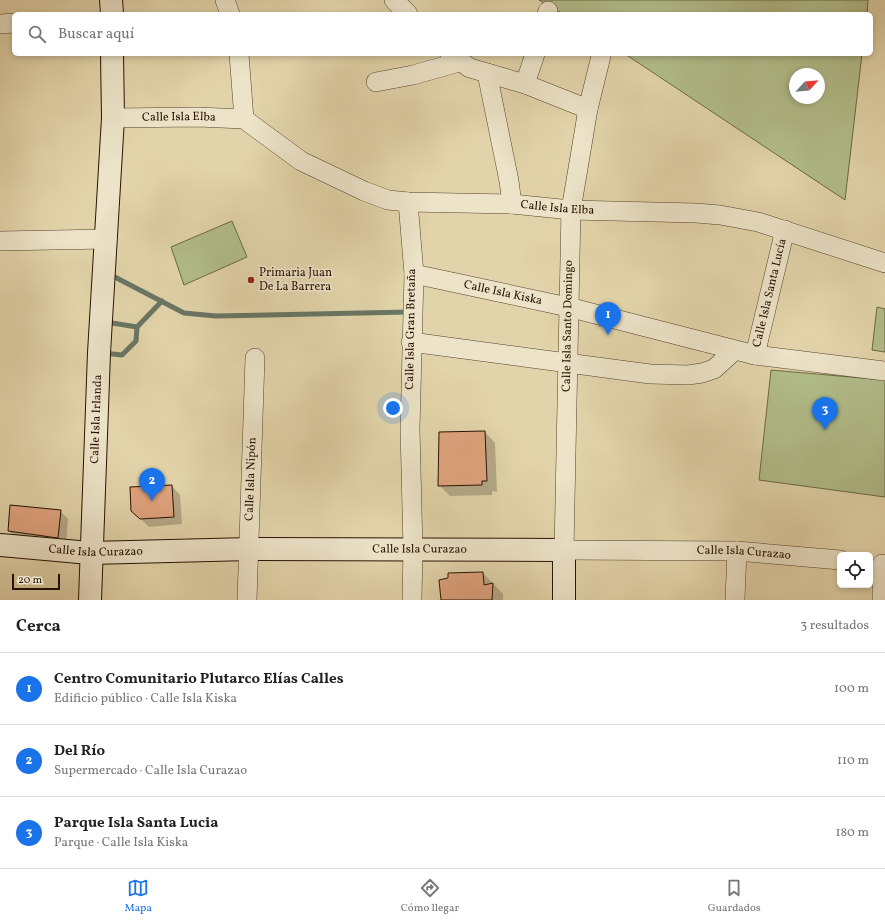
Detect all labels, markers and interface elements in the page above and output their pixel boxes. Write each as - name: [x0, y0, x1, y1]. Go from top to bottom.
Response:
- search box: [12, 12, 873, 56]
- icon: search: [26, 23, 48, 45]
- text: Buscar aquí: [58, 24, 134, 45]
- north arrow: [789, 68, 825, 104]
- street label: Calle Isla Elba: [142, 109, 216, 126]
- street label: Calle Isla Elba: [520, 197, 594, 219]
- street label: Calle Isla Santa Lucía: [749, 237, 791, 349]
- street label: Calle Isla Santo Domingo: [559, 260, 577, 392]
- place label: Primaria Juan De La Barrera: [259, 265, 332, 295]
- street label: Calle Isla Gran Bretaña: [402, 268, 420, 390]
- marker: Primaria Juan De La Barrera: [246, 275, 256, 285]
- street label: Calle Isla Kiska: [462, 277, 544, 309]
- pin: 1: [595, 302, 621, 335]
- street label: Calle Isla Irlanda: [87, 374, 106, 464]
- pin: 3: [812, 397, 838, 430]
- your location: [383, 398, 403, 418]
- street label: Calle Isla Nipón: [242, 437, 260, 521]
- pin: 2: [139, 468, 165, 501]
- street label: Calle Isla Curazao: [48, 541, 143, 561]
- street label: Calle Isla Curazao: [372, 541, 467, 558]
- street label: Calle Isla Curazao: [697, 543, 792, 564]
- map controls: [837, 552, 873, 588]
- button: locate: [837, 552, 873, 588]
- scale bar: [12, 572, 60, 591]
- text: 20 m: [18, 573, 42, 588]
- text: Cerca: [16, 615, 61, 638]
- text: 3 resultados: [800, 617, 869, 635]
- text: Centro Comunitario Plutarco Elías Calles: [54, 669, 344, 690]
- text: 1: [26, 680, 32, 698]
- text: 100 m: [834, 680, 869, 698]
- text: Edificio público · Calle Isla Kiska: [54, 690, 237, 708]
- text: Del Río: [54, 741, 105, 762]
- text: 2: [26, 752, 32, 770]
- text: 110 m: [837, 752, 869, 770]
- text: Supermercado · Calle Isla Curazao: [54, 762, 247, 780]
- text: Parque Isla Santa Lucia: [54, 813, 218, 834]
- text: 3: [26, 824, 32, 842]
- text: 180 m: [835, 824, 869, 842]
- text: Parque · Calle Isla Kiska: [54, 834, 188, 852]
- tab: Mapa: [124, 877, 152, 916]
- tab: Cómo llegar: [401, 877, 459, 916]
- tab: Guardados: [708, 877, 761, 916]

